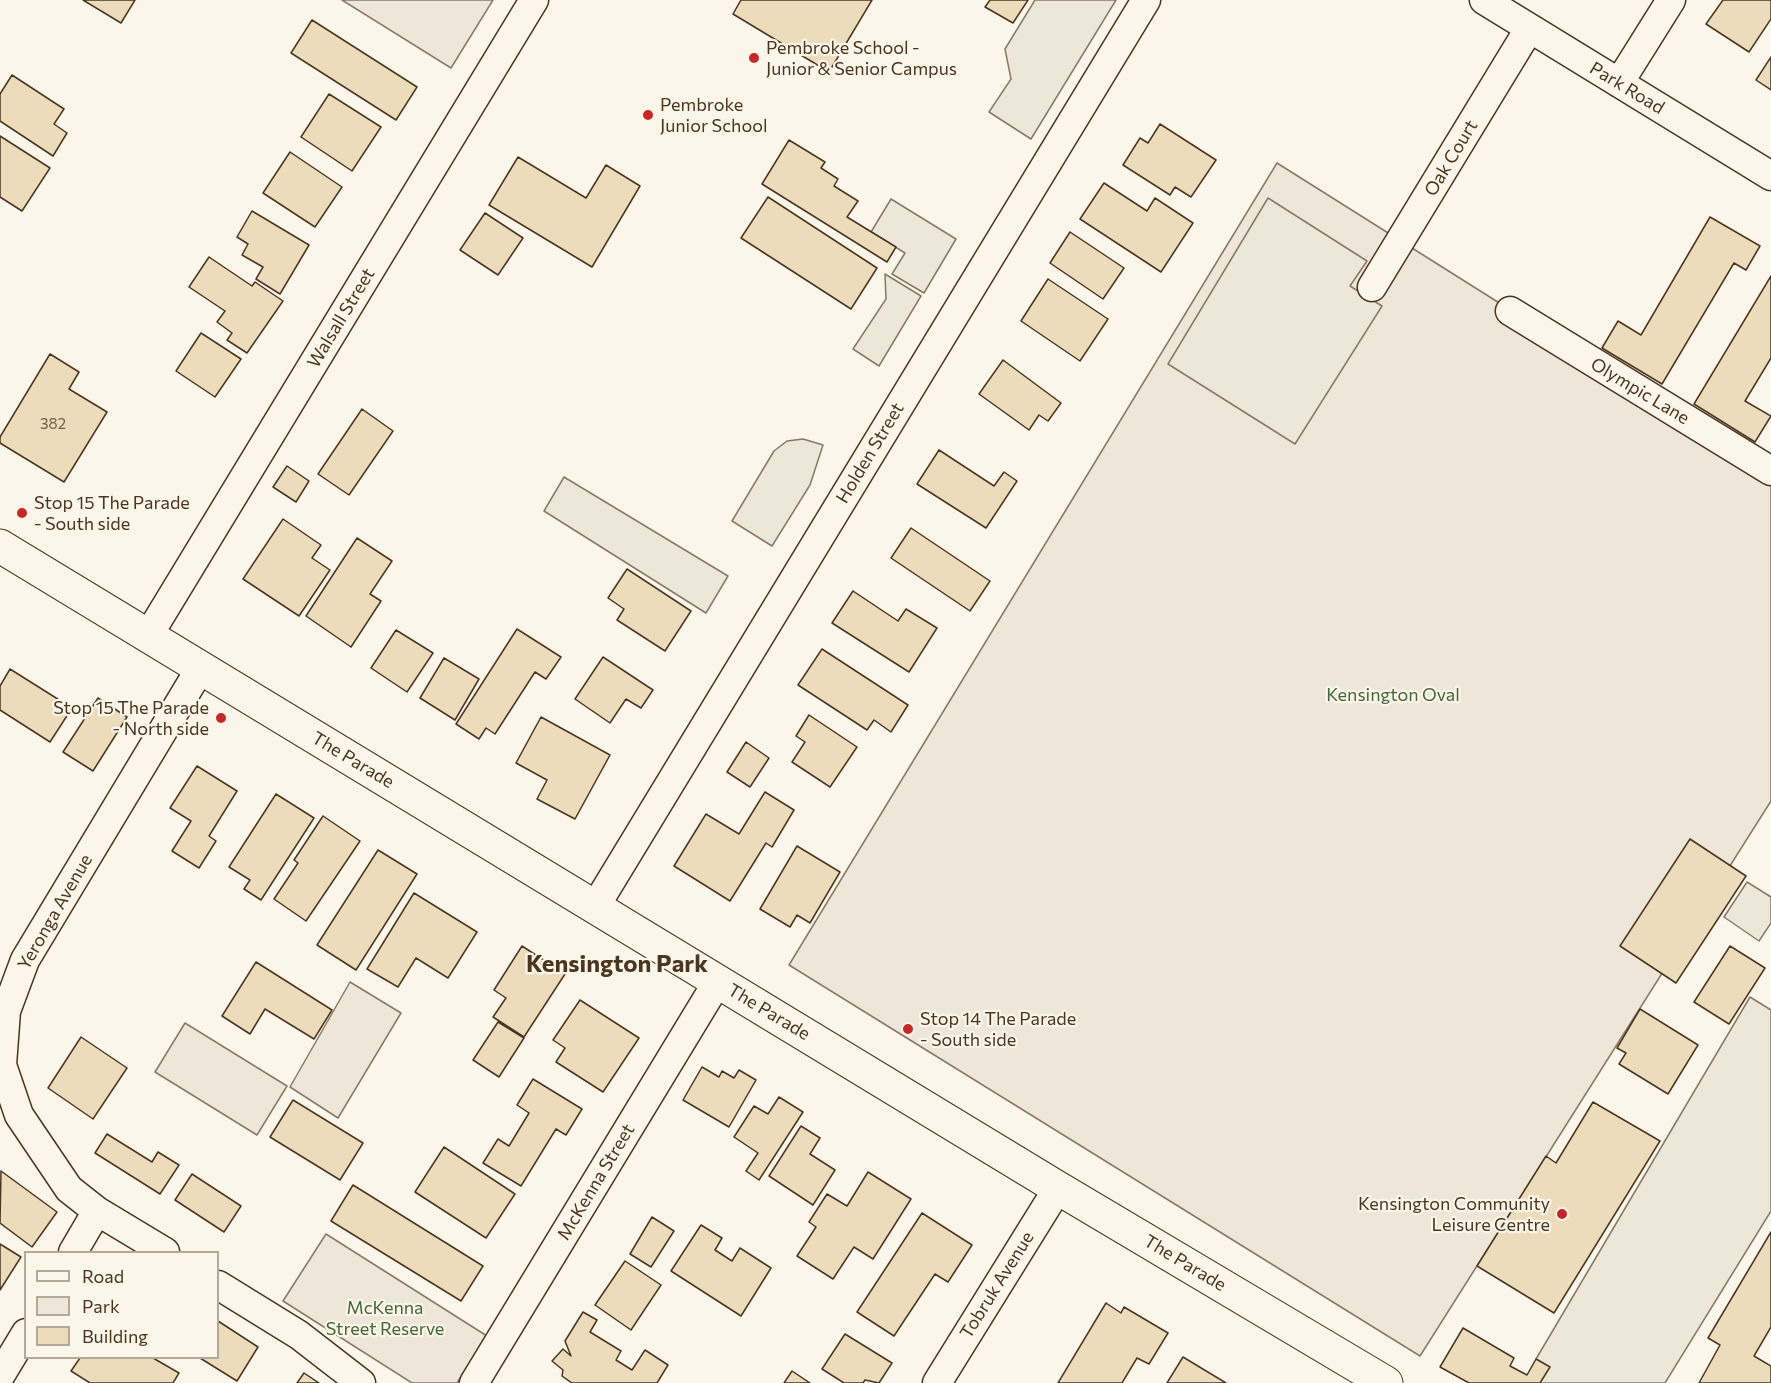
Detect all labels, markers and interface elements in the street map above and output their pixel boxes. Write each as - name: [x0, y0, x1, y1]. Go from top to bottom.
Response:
- place label: Pembroke School - Junior & Senior Campus: [766, 37, 957, 80]
- marker: Pembroke School - Junior & Senior Campus: [747, 51, 761, 65]
- street label: Park Road: [1586, 57, 1668, 119]
- place label: Pembroke Junior School: [660, 94, 767, 136]
- marker: Pembroke Junior School: [641, 108, 655, 122]
- street label: Oak Court: [1420, 116, 1482, 200]
- street label: Walsall Street: [303, 264, 379, 372]
- street label: Olympic Lane: [1587, 353, 1693, 429]
- street label: Holden Street: [832, 399, 908, 507]
- house number: 382: [40, 415, 66, 433]
- place label: Stop 15 The Parade - South side: [34, 492, 190, 534]
- marker: Stop 15 The Parade - South side: [15, 506, 29, 520]
- park label: Kensington Oval: [1326, 684, 1460, 706]
- place label: Stop 15 The Parade - North side: [53, 697, 209, 740]
- marker: Stop 15 The Parade - North side: [214, 711, 228, 725]
- street label: The Parade: [308, 727, 398, 793]
- street label: Yeronga Avenue: [13, 850, 97, 974]
- district label: Kensington Park: [526, 950, 708, 978]
- street label: The Parade: [724, 979, 814, 1045]
- place label: Stop 14 The Parade - South side: [920, 1008, 1076, 1050]
- marker: Stop 14 The Parade - South side: [901, 1022, 915, 1036]
- street label: McKenna Street: [553, 1120, 639, 1244]
- place label: Kensington Community Leisure Centre: [1358, 1193, 1550, 1236]
- marker: Kensington Community Leisure Centre: [1555, 1207, 1569, 1221]
- street label: Tobruk Avenue: [956, 1228, 1038, 1342]
- street label: The Parade: [1140, 1230, 1230, 1296]
- legend: [24, 1251, 219, 1359]
- text: Road: [82, 1265, 124, 1287]
- text: Park: [82, 1295, 120, 1317]
- park label: McKenna Street Reserve: [326, 1297, 444, 1340]
- text: Building: [82, 1325, 148, 1347]

